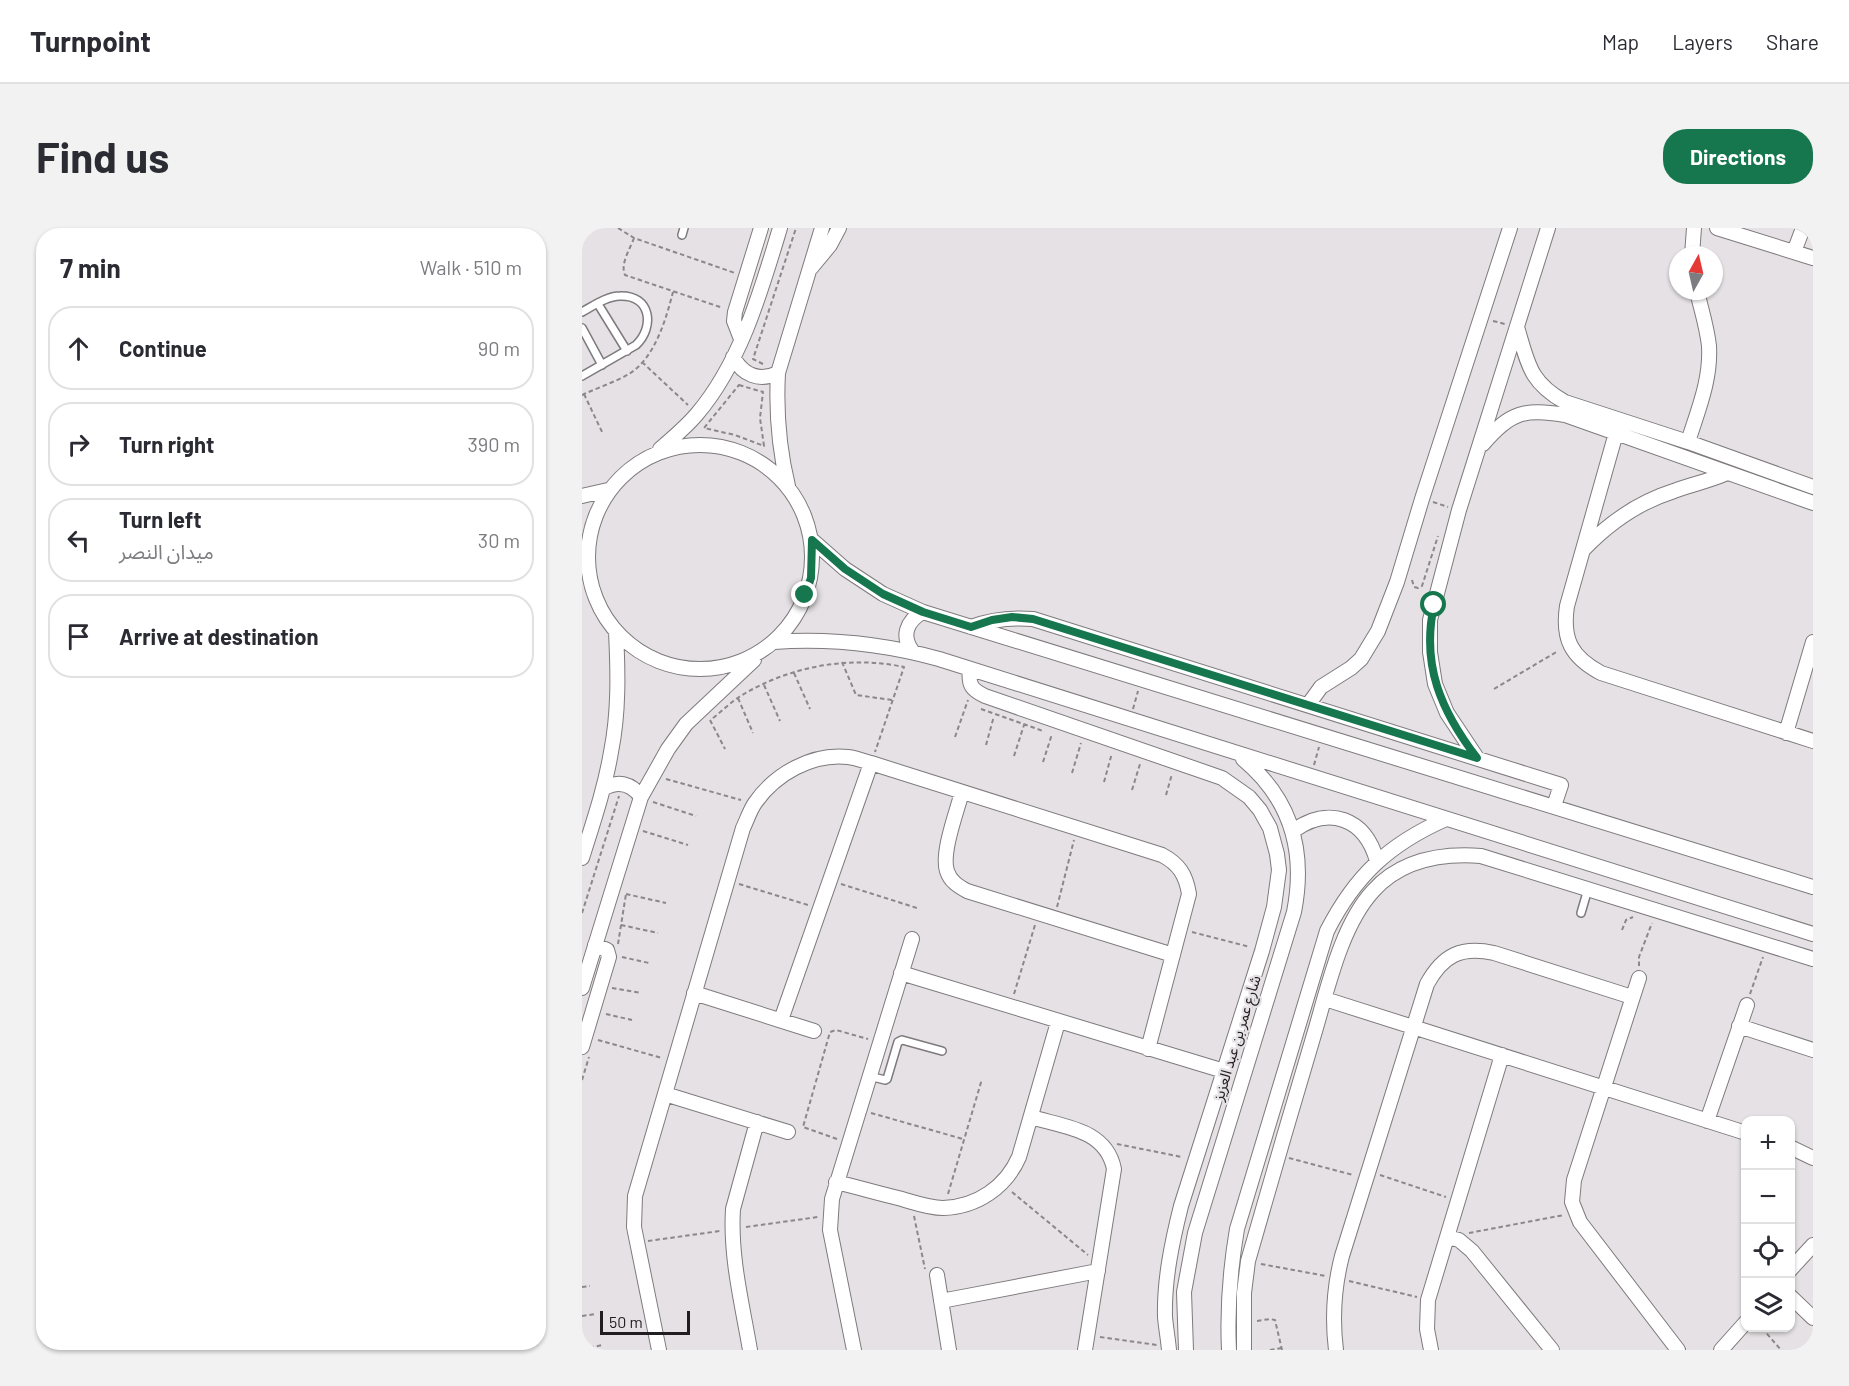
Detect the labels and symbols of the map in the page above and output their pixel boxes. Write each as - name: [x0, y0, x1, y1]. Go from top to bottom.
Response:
- north arrow: [1669, 246, 1723, 300]
- route end: [791, 581, 817, 607]
- route start: [1420, 591, 1446, 617]
- street label: شارع عمر بن عبد العزيز: [1208, 973, 1268, 1105]
- scale bar: [600, 1308, 690, 1336]

